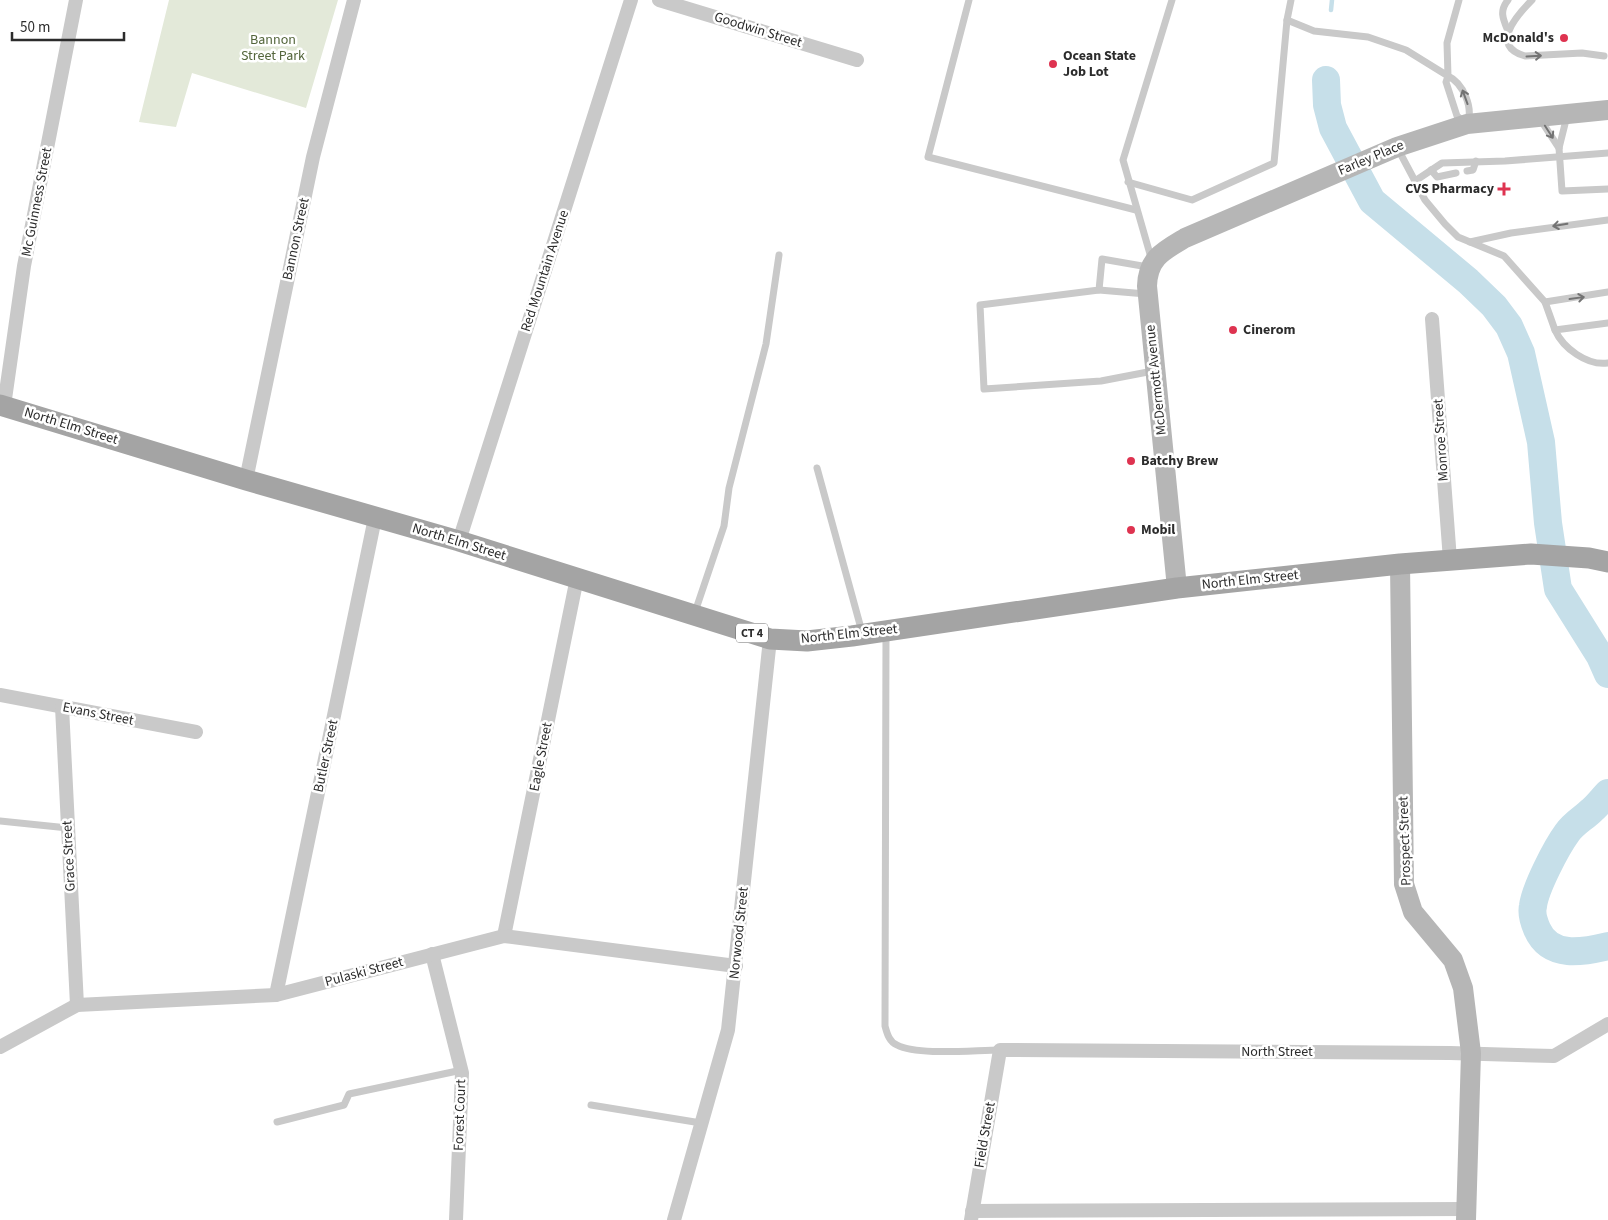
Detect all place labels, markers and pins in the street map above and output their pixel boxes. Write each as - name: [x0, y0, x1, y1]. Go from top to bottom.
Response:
- place label: McDonald's: [1483, 28, 1554, 48]
- marker: McDonald's: [1558, 32, 1570, 44]
- place label: Ocean State Job Lot: [1063, 46, 1136, 82]
- marker: Ocean State Job Lot: [1047, 58, 1059, 70]
- place label: CVS Pharmacy: [1405, 179, 1495, 199]
- marker: CVS Pharmacy: [1498, 183, 1510, 195]
- place label: Cinerom: [1243, 320, 1295, 340]
- marker: Cinerom: [1227, 324, 1239, 336]
- place label: Batchy Brew: [1141, 451, 1218, 471]
- marker: Batchy Brew: [1125, 455, 1137, 467]
- place label: Mobil: [1141, 520, 1175, 540]
- marker: Mobil: [1125, 524, 1137, 536]

